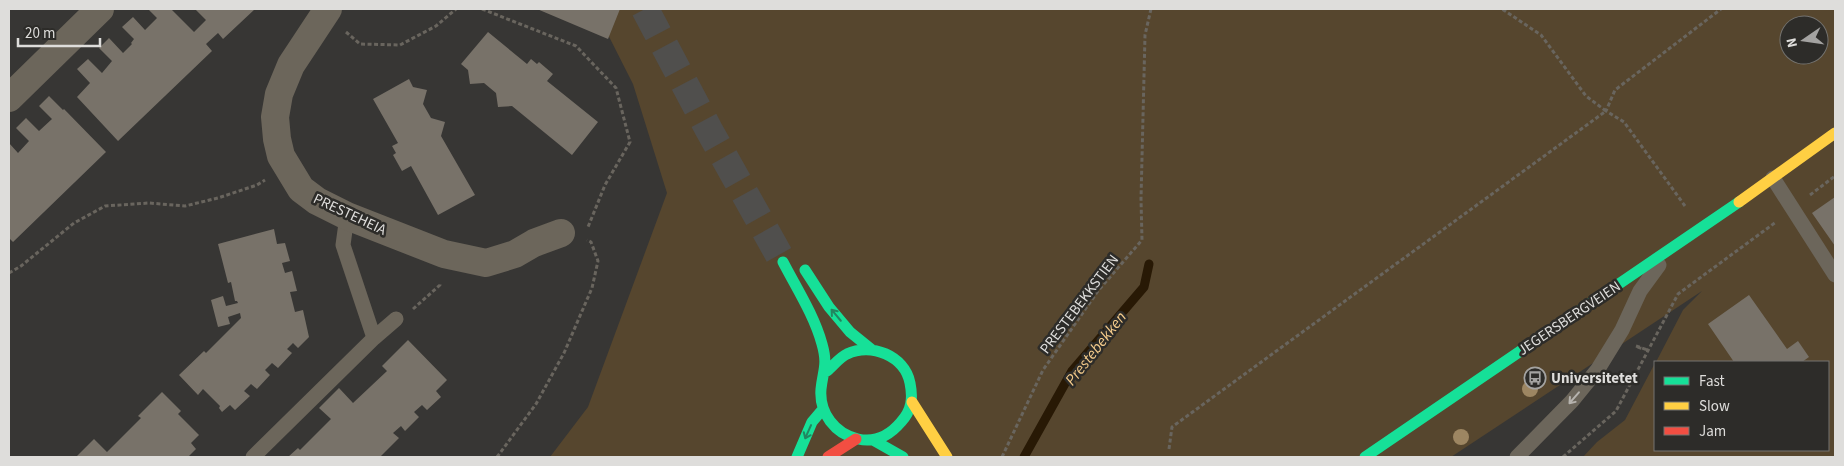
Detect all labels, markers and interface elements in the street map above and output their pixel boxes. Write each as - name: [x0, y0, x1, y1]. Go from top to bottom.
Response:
- scale bar: [18, 15, 100, 47]
- north arrow: [1779, 15, 1829, 65]
- text: 20 m: [25, 23, 55, 44]
- text: N: [1782, 36, 1803, 49]
- street label: PRESTEHEIA: [310, 188, 391, 241]
- street label: PRESTEBEKKSTIEN: [1035, 250, 1124, 358]
- street label: JEGERSBERGVEIEN: [1514, 276, 1625, 361]
- water label: Prestebekken: [1060, 307, 1132, 390]
- one-way arrow: [830, 309, 841, 322]
- legend: [1654, 361, 1829, 451]
- bus stop icon: Universitetet: [1523, 366, 1547, 390]
- place label: Universitetet: [1551, 368, 1638, 389]
- text: Fast: [1699, 371, 1725, 392]
- one-way arrow: [1568, 392, 1580, 405]
- text: Slow: [1699, 396, 1730, 417]
- text: Jam: [1699, 421, 1726, 442]
- one-way arrow: [803, 424, 812, 439]

